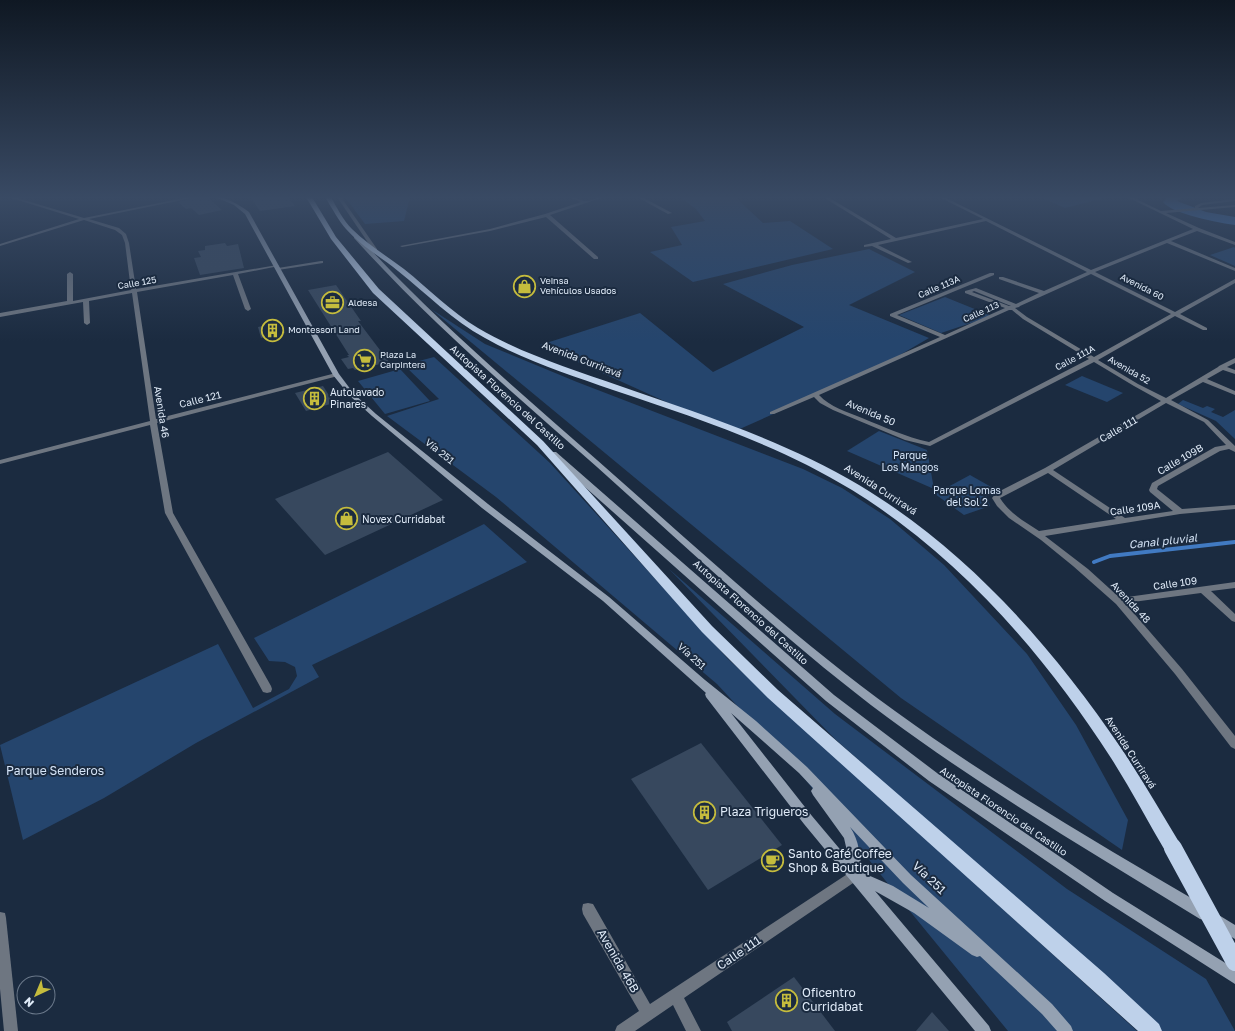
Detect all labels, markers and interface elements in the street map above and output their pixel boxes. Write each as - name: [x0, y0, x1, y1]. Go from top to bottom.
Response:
- street label: Avenida 60: [1119, 271, 1166, 302]
- shop icon: Veinsa Vehículos Usados: [512, 273, 538, 299]
- street label: Calle 113A: [916, 273, 961, 300]
- street label: Calle 125: [117, 274, 157, 291]
- place label: Veinsa Vehículos Usados: [540, 275, 617, 296]
- office icon: Aldesa: [319, 290, 345, 316]
- place label: Aldesa: [348, 297, 377, 308]
- street label: Calle 113: [961, 299, 1001, 324]
- building icon: Montessori Land: [259, 317, 285, 343]
- place label: Montessori Land: [288, 324, 360, 335]
- street label: Avenida Curriravá: [541, 338, 623, 380]
- street label: Autopista Florencio del Castillo: [448, 342, 568, 452]
- street label: Calle 111A: [1053, 342, 1097, 373]
- supermarket icon: Plaza La Carpintera: [352, 347, 378, 373]
- place label: Plaza La Carpintera: [380, 349, 425, 370]
- street label: Avenida 52: [1106, 353, 1152, 386]
- street label: Avenida 46: [152, 385, 172, 439]
- building icon: Autolavado Pinares: [302, 385, 328, 411]
- place label: Autolavado Pinares: [330, 386, 384, 410]
- street label: Calle 121: [178, 388, 222, 410]
- street label: Avenida 50: [845, 396, 897, 428]
- street label: Calle 111: [1097, 413, 1139, 445]
- street label: Vía 251: [423, 436, 457, 466]
- street label: Calle 109B: [1155, 441, 1205, 477]
- park label: Parque Los Mangos: [881, 449, 939, 473]
- street label: Avenida Curriravá: [843, 461, 919, 517]
- park label: Parque Lomas del Sol 2: [933, 484, 1001, 508]
- street label: Calle 109A: [1109, 498, 1161, 517]
- shop icon: Novex Curridabat: [334, 506, 360, 532]
- place label: Novex Curridabat: [362, 513, 445, 525]
- water label: Canal pluvial: [1128, 530, 1198, 552]
- street label: Autopista Florencio del Castillo: [691, 557, 811, 667]
- street label: Calle 109: [1152, 574, 1198, 592]
- street label: Avenida 48: [1109, 579, 1153, 625]
- street label: Vía 251: [675, 640, 709, 672]
- street label: Avenida Curriravá: [1103, 714, 1159, 790]
- park label: Parque Senderos: [6, 763, 104, 778]
- street label: Autopista Florencio del Castillo: [938, 764, 1070, 858]
- building icon: Plaza Trigueros: [692, 799, 718, 825]
- place label: Plaza Trigueros: [720, 804, 808, 819]
- place label: Santo Café Coffee Shop & Boutique: [788, 846, 892, 875]
- cafe icon: Santo Café Coffee Shop & Boutique: [760, 848, 786, 874]
- street label: Vía 251: [909, 858, 949, 897]
- street label: Avenida 46B: [594, 926, 643, 995]
- street label: Calle 111: [714, 932, 764, 973]
- north arrow: [16, 975, 56, 1015]
- place label: Oficentro Curridabat: [802, 985, 863, 1014]
- building icon: Oficentro Curridabat: [773, 987, 799, 1013]
- text: N: [21, 995, 36, 1010]

